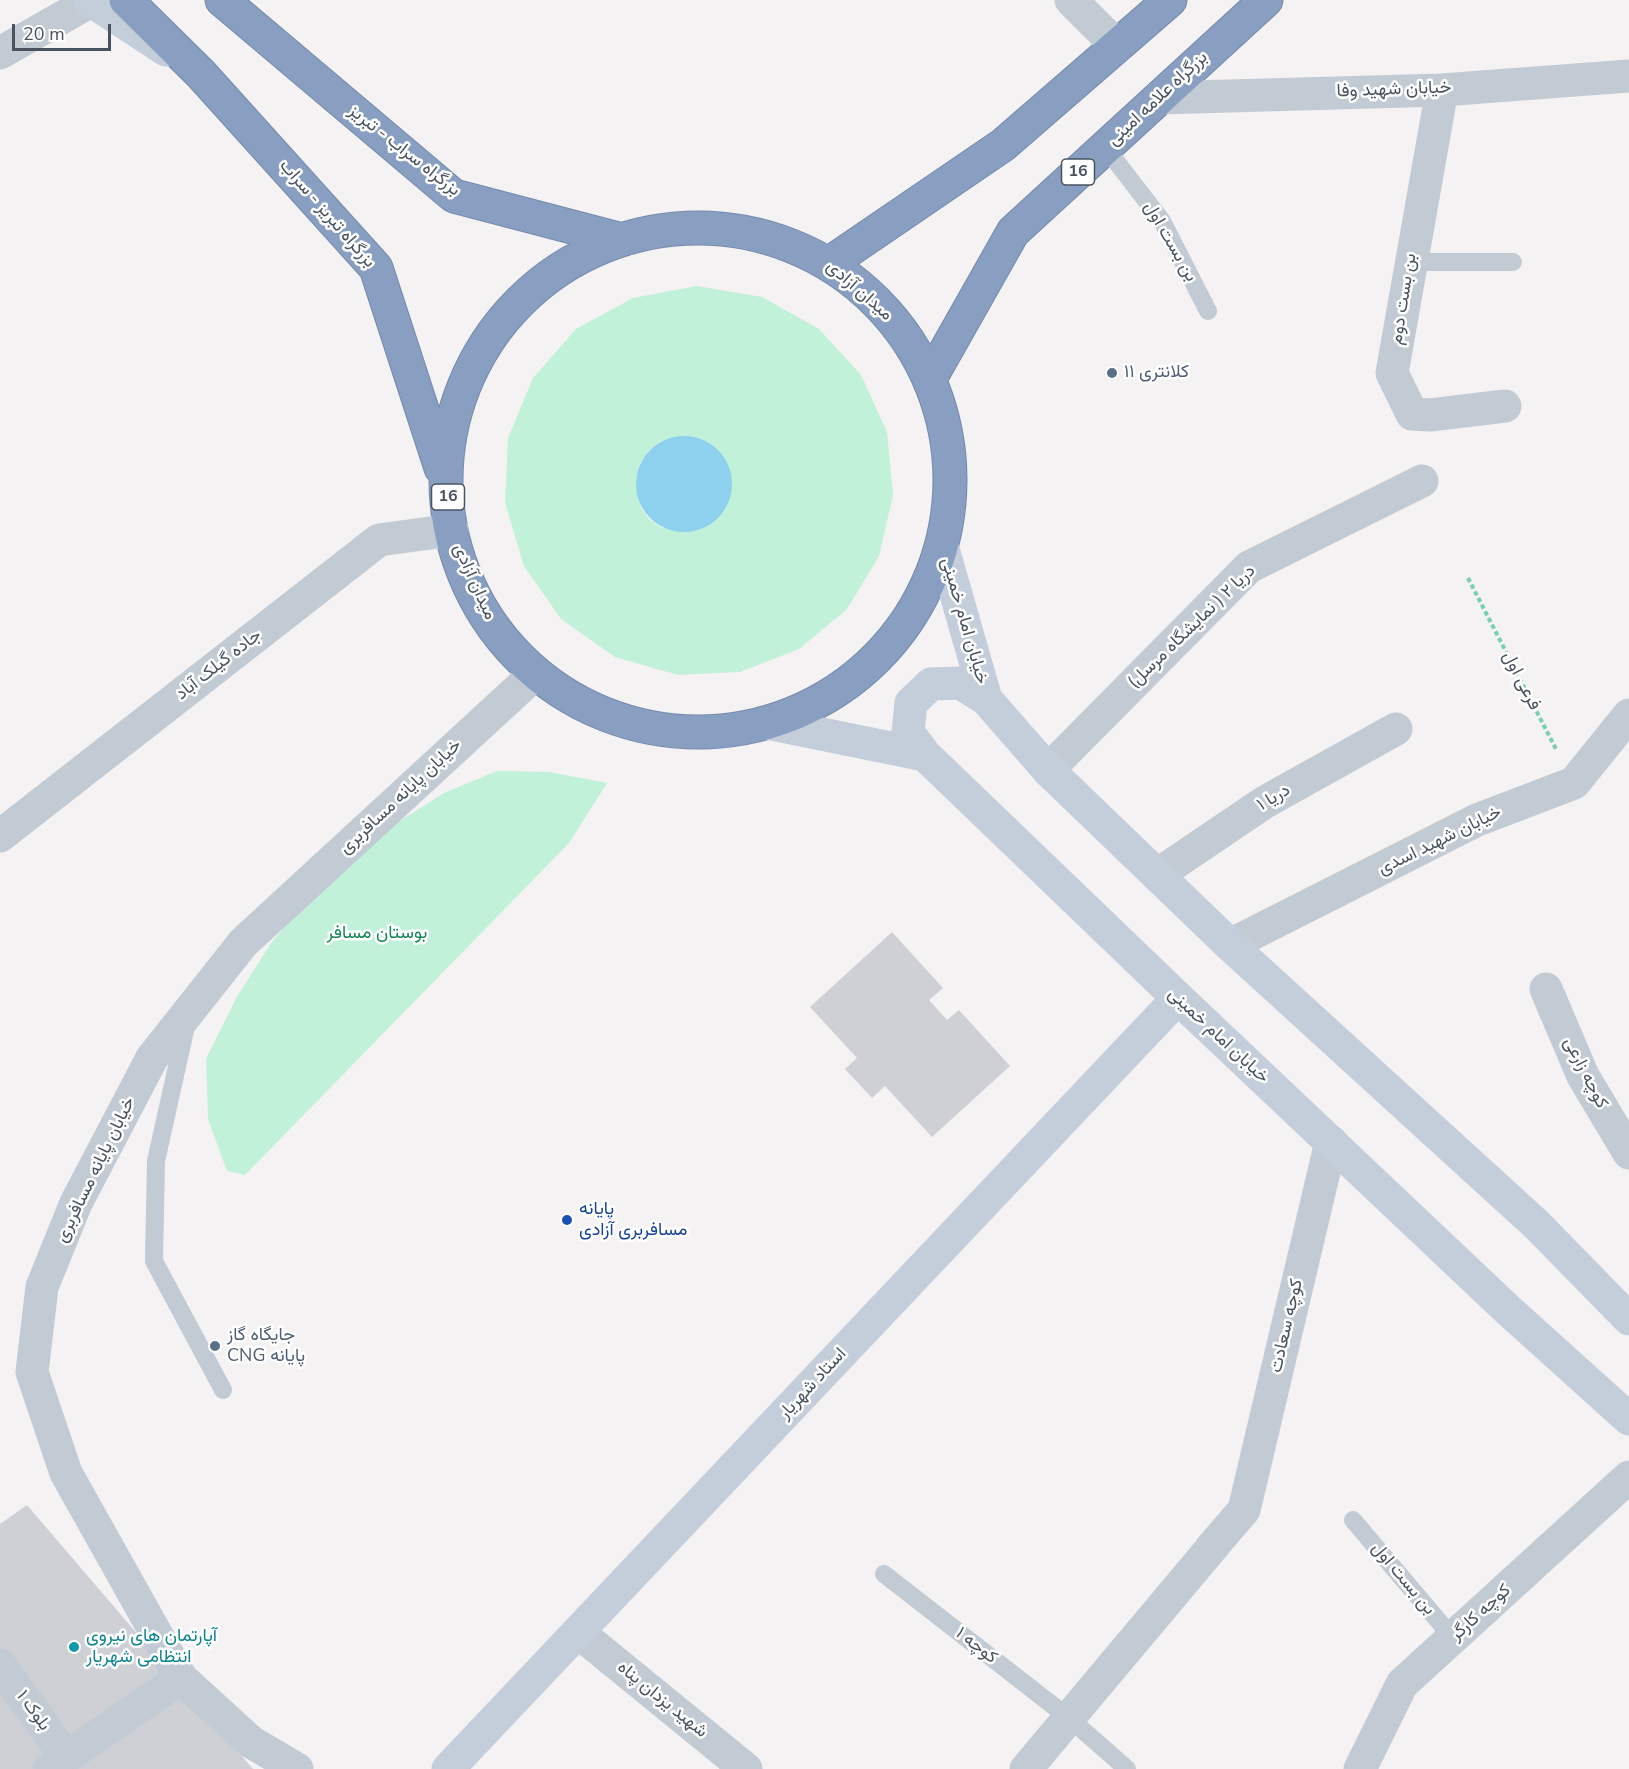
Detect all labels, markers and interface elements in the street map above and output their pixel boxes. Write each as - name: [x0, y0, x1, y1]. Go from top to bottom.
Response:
- scale bar: [15, 12, 114, 50]
- text: 20 m: [23, 22, 65, 46]
- street label: بزرگراه علامه امینی: [1103, 47, 1213, 151]
- street label: خیابان شهید وفا: [1336, 77, 1452, 103]
- street label: بزرگراه سراب - تبریز: [344, 101, 464, 201]
- street label: بزرگراه تبریز - سراب: [274, 156, 380, 272]
- road number: 16: [1062, 159, 1094, 185]
- street label: بن بست اول: [1139, 198, 1201, 286]
- street label: بن بست دوم: [1386, 252, 1422, 346]
- street label: میدان آزادی: [821, 256, 897, 326]
- place label: کلانتری ۱۱: [1124, 362, 1189, 384]
- marker: کلانتری ۱۱: [1105, 366, 1119, 380]
- road number: 16: [432, 484, 464, 510]
- street label: میدان آزادی: [448, 540, 500, 624]
- street label: خیابان امام خمینی: [936, 555, 992, 687]
- street label: دریا ۲ ( نمایشگاه مرسل): [1124, 561, 1260, 693]
- street label: جاده گیلک آباد: [172, 625, 266, 705]
- street label: فرعی اول: [1497, 648, 1545, 714]
- street label: خیابان پایانه مسافربری: [335, 735, 467, 859]
- street label: دریا ۱: [1253, 780, 1295, 816]
- street label: خیابان شهید اسدی: [1375, 802, 1505, 880]
- park label: بوستان مسافر: [327, 923, 427, 945]
- street label: خیابان امام خمینی: [1163, 984, 1273, 1088]
- street label: کوچه زارعی: [1558, 1034, 1612, 1112]
- street label: خیابان پایانه مسافربری: [51, 1094, 141, 1246]
- place label: پایانه مسافربری آزادی: [579, 1199, 687, 1242]
- marker: پایانه مسافربری آزادی: [560, 1213, 574, 1227]
- street label: کوچه سعادت: [1266, 1277, 1308, 1375]
- place label: جایگاه گاز CNG پایانه: [227, 1325, 305, 1368]
- marker: جایگاه گاز CNG پایانه: [208, 1339, 222, 1353]
- street label: استاد شهریار: [774, 1344, 852, 1424]
- street label: بن بست اول: [1366, 1538, 1440, 1620]
- street label: کوچه کارگر: [1446, 1580, 1516, 1646]
- street label: کوچه ۱: [951, 1623, 1001, 1669]
- place label: آپارتمان های نیروی انتظامی شهریار: [86, 1626, 217, 1668]
- marker: آپارتمان های نیروی انتظامی شهریار: [67, 1640, 81, 1654]
- street label: شهید یزدان پناه: [612, 1657, 712, 1743]
- street label: بلوک ۱: [11, 1687, 55, 1735]

